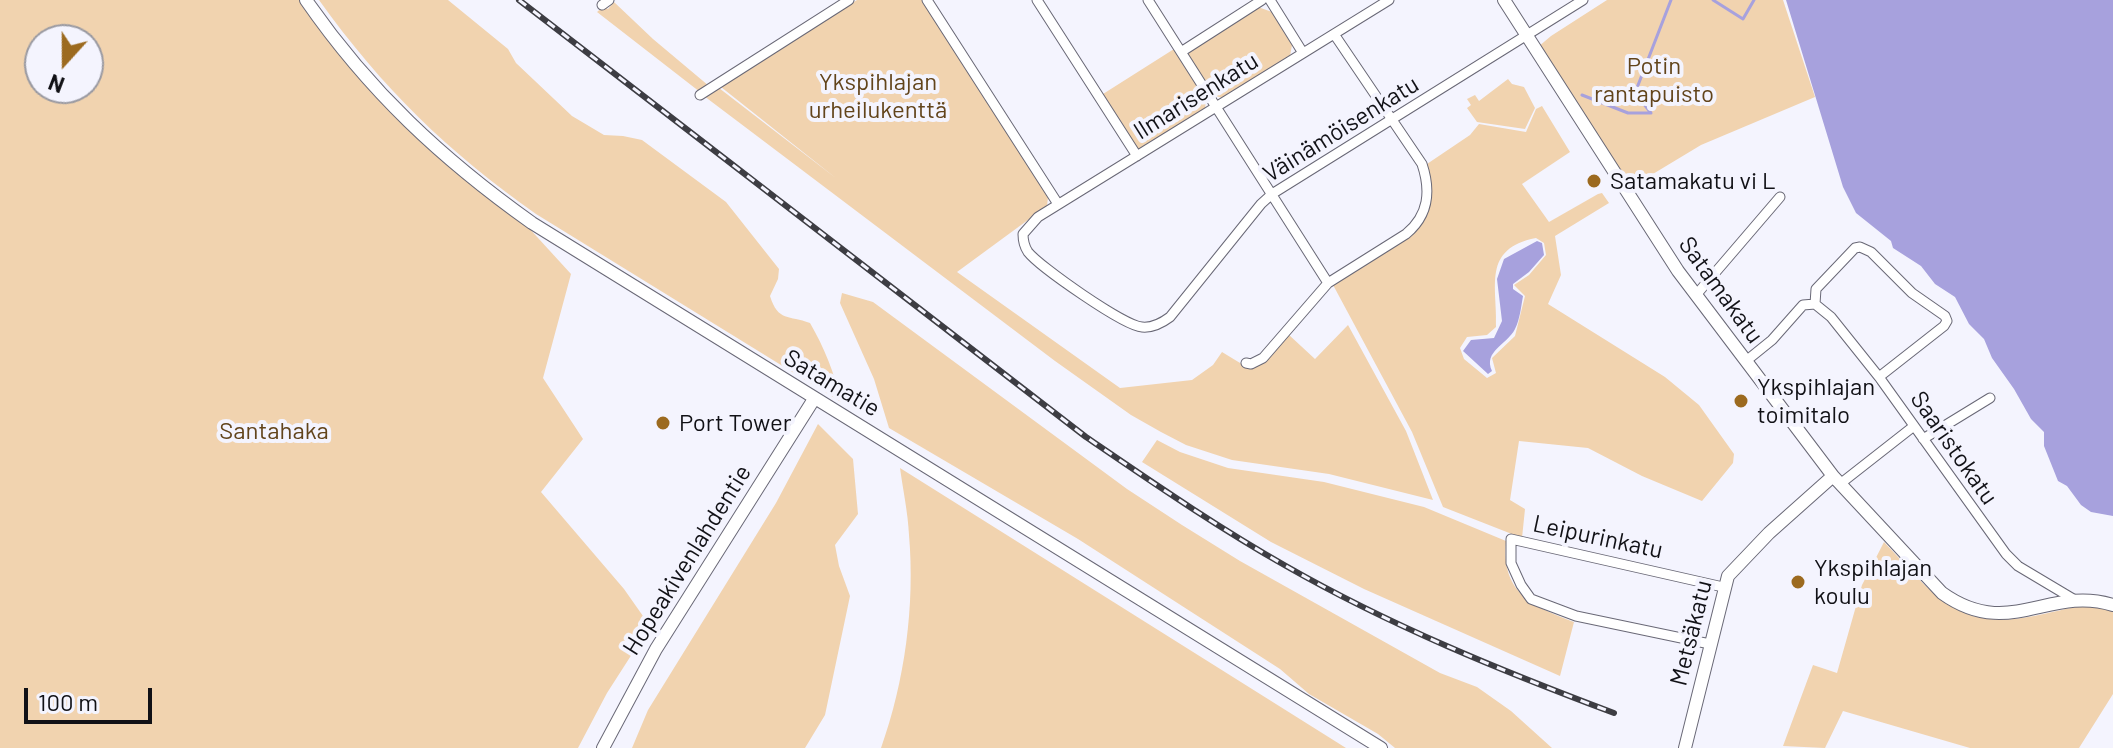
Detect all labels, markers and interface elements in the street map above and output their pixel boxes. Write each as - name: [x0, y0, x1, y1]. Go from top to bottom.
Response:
- north arrow: [24, 24, 104, 104]
- street label: Ilmarisenkatu: [1128, 46, 1264, 146]
- park label: Potin rantapuisto: [1594, 52, 1714, 108]
- park label: Ykspihlajan urheilukenttä: [809, 68, 947, 124]
- text: N: [45, 70, 68, 99]
- street label: Väinämöisenkatu: [1258, 70, 1424, 188]
- place label: Satamakatu vi L: [1610, 167, 1776, 195]
- marker: Satamakatu vi L: [1585, 172, 1603, 190]
- street label: Satamakatu: [1673, 231, 1769, 349]
- street label: Satamatie: [779, 343, 885, 423]
- place label: Ykspihlajan toimitalo: [1757, 373, 1875, 429]
- street label: Saaristokatu: [1904, 386, 2004, 510]
- marker: Ykspihlajan toimitalo: [1732, 392, 1750, 410]
- place label: Port Tower: [679, 409, 791, 437]
- marker: Port Tower: [654, 414, 672, 432]
- park label: Santahaka: [219, 417, 329, 445]
- street label: Hopeakivenlahdentie: [617, 460, 757, 660]
- street label: Leipurinkatu: [1530, 509, 1666, 565]
- place label: Ykspihlajan koulu: [1814, 554, 1932, 610]
- marker: Ykspihlajan koulu: [1789, 573, 1807, 591]
- street label: Metsäkatu: [1664, 577, 1718, 689]
- scale bar: [28, 672, 156, 722]
- text: 100 m: [38, 687, 98, 716]

